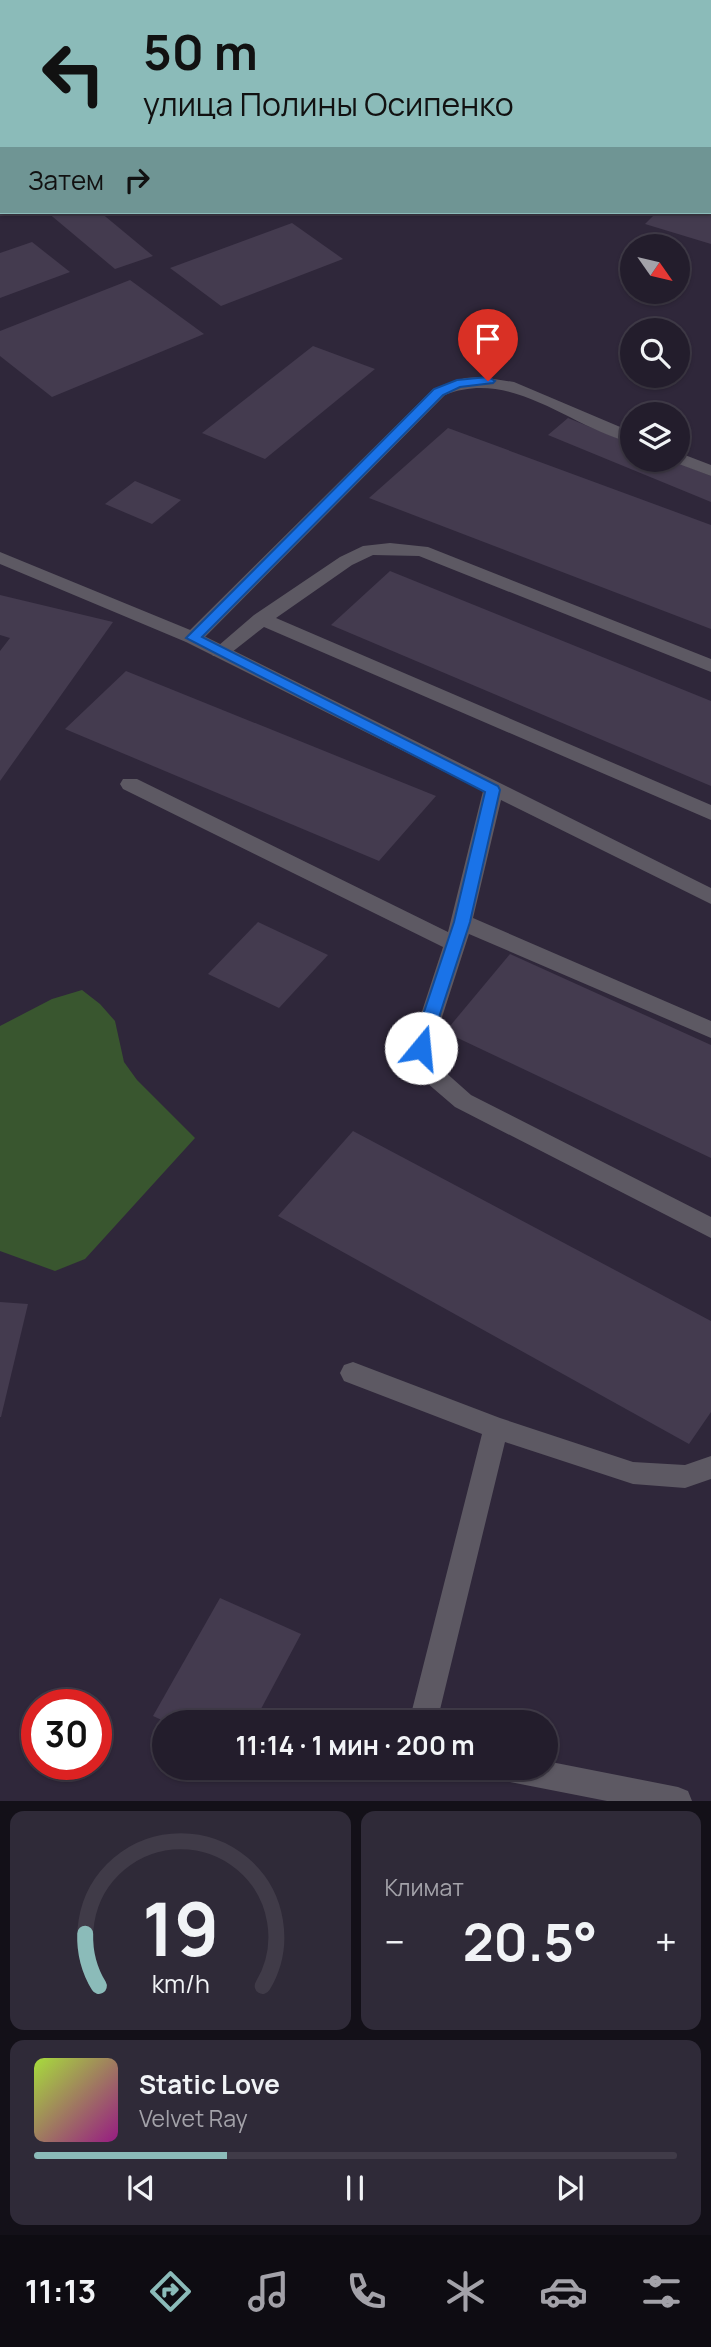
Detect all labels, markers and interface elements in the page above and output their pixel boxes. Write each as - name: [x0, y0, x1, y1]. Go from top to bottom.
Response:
- text: 50 m: [143, 18, 258, 85]
- icon: left: [28, 28, 119, 119]
- text: улица Полины Осипенко: [143, 82, 514, 126]
- icon: right: [118, 161, 156, 199]
- text: Затем: [28, 162, 104, 198]
- north arrow: [620, 234, 690, 304]
- map controls: [620, 234, 690, 472]
- pin: [458, 309, 518, 381]
- button: search: [620, 318, 690, 388]
- icon: arrive: [469, 320, 507, 358]
- button: layers: [620, 402, 690, 472]
- position arrow: [384, 1011, 458, 1085]
- speed limit sign: 30: [21, 1689, 112, 1780]
- text: 11:14 · 1 мин · 200 m: [235, 1727, 475, 1763]
- text: Климат: [385, 1871, 464, 1903]
- text: 19: [142, 1879, 219, 1979]
- text: 20.5°: [463, 1906, 597, 1977]
- text: −: [385, 1915, 405, 1967]
- text: +: [655, 1915, 677, 1967]
- text: km/h: [151, 1966, 209, 2001]
- text: Static Love: [139, 2066, 280, 2102]
- text: Velvet Ray: [139, 2102, 248, 2134]
- icon: previous: [122, 2169, 160, 2207]
- icon: pause: [336, 2169, 374, 2207]
- icon: next: [551, 2169, 589, 2207]
- icon: directions: [146, 2267, 195, 2316]
- icon: music: [244, 2267, 293, 2316]
- icon: phone: [342, 2267, 391, 2316]
- icon: climate: [441, 2267, 490, 2316]
- icon: car: [539, 2267, 588, 2316]
- icon: filters: [637, 2267, 686, 2316]
- text: 11:13: [25, 2269, 96, 2313]

